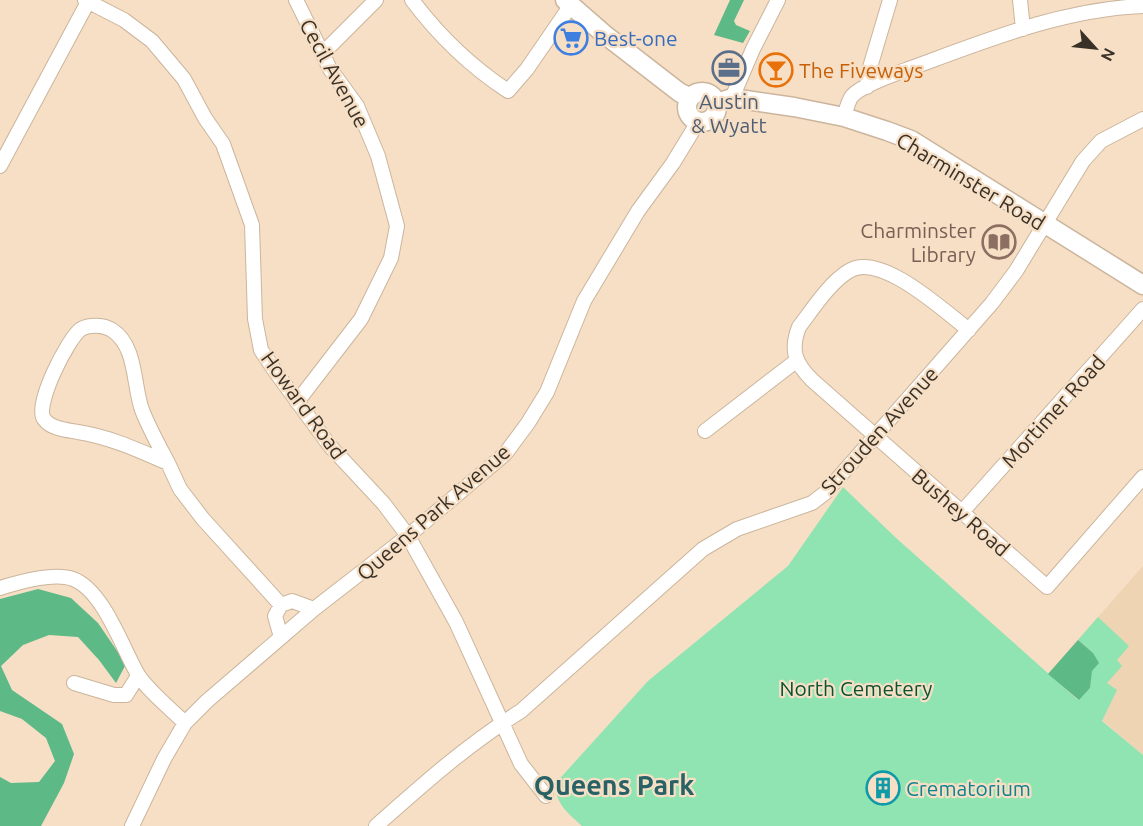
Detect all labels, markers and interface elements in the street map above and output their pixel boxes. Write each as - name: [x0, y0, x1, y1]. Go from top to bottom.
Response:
- street label: Cecil Avenue: [295, 15, 375, 131]
- north arrow: [1065, 18, 1125, 78]
- supermarket icon: Best-one: [553, 20, 589, 56]
- place label: Best-one: [594, 26, 678, 50]
- text: N: [1098, 45, 1119, 64]
- office icon: Austin & Wyatt: [711, 50, 747, 86]
- bar icon: The Fiveways: [758, 52, 794, 88]
- place label: The Fiveways: [799, 58, 923, 82]
- place label: Austin & Wyatt: [691, 89, 767, 137]
- street label: Charminster Road: [892, 127, 1050, 235]
- place label: Charminster Library: [860, 218, 976, 266]
- library icon: Charminster Library: [981, 224, 1017, 260]
- street label: Howard Road: [257, 346, 351, 464]
- street label: Mortimer Road: [996, 350, 1110, 472]
- street label: Strouden Avenue: [816, 361, 942, 499]
- street label: Queens Park Avenue: [352, 439, 514, 585]
- street label: Bushey Road: [907, 463, 1015, 561]
- park label: North Cemetery: [780, 676, 932, 700]
- district label: Queens Park: [534, 770, 694, 800]
- building icon: Crematorium: [865, 770, 901, 806]
- place label: Crematorium: [906, 776, 1031, 800]

